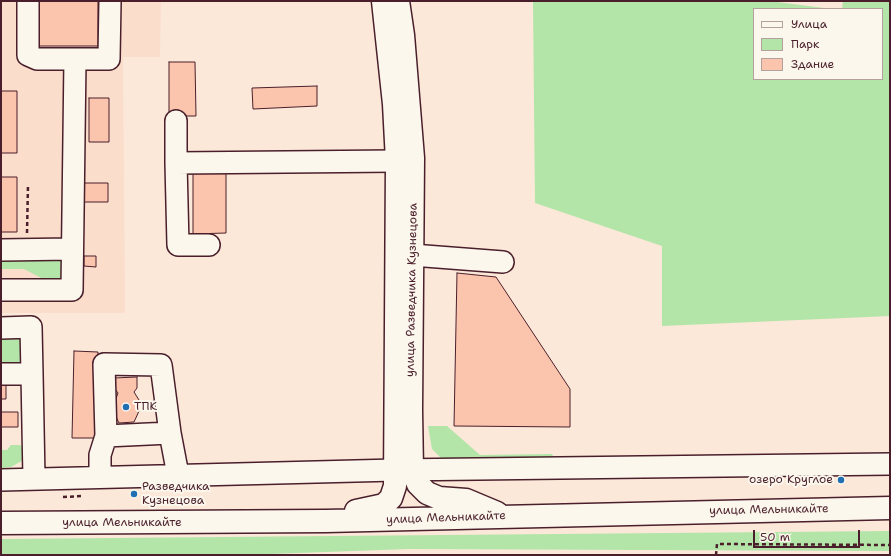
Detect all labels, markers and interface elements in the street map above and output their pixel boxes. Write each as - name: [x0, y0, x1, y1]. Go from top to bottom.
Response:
- legend: [753, 8, 883, 80]
- text: Улица: [791, 16, 827, 32]
- text: Парк: [791, 36, 819, 52]
- text: Здание: [791, 56, 834, 72]
- street label: улица Разведчика Кузнецова: [403, 203, 421, 377]
- place label: ТПК: [134, 400, 157, 414]
- marker: ТПК: [121, 402, 131, 412]
- place label: озеро Круглое: [749, 473, 833, 487]
- marker: озеро Круглое: [836, 475, 846, 485]
- place label: Разведчика Кузнецова: [142, 480, 210, 508]
- marker: Разведчика Кузнецова: [129, 489, 139, 499]
- street label: улица Мельникайте: [709, 502, 829, 518]
- street label: улица Мельникайте: [386, 509, 506, 527]
- street label: улица Мельникайте: [62, 516, 182, 530]
- scale bar: [755, 522, 862, 548]
- text: 50 m: [760, 529, 790, 545]

